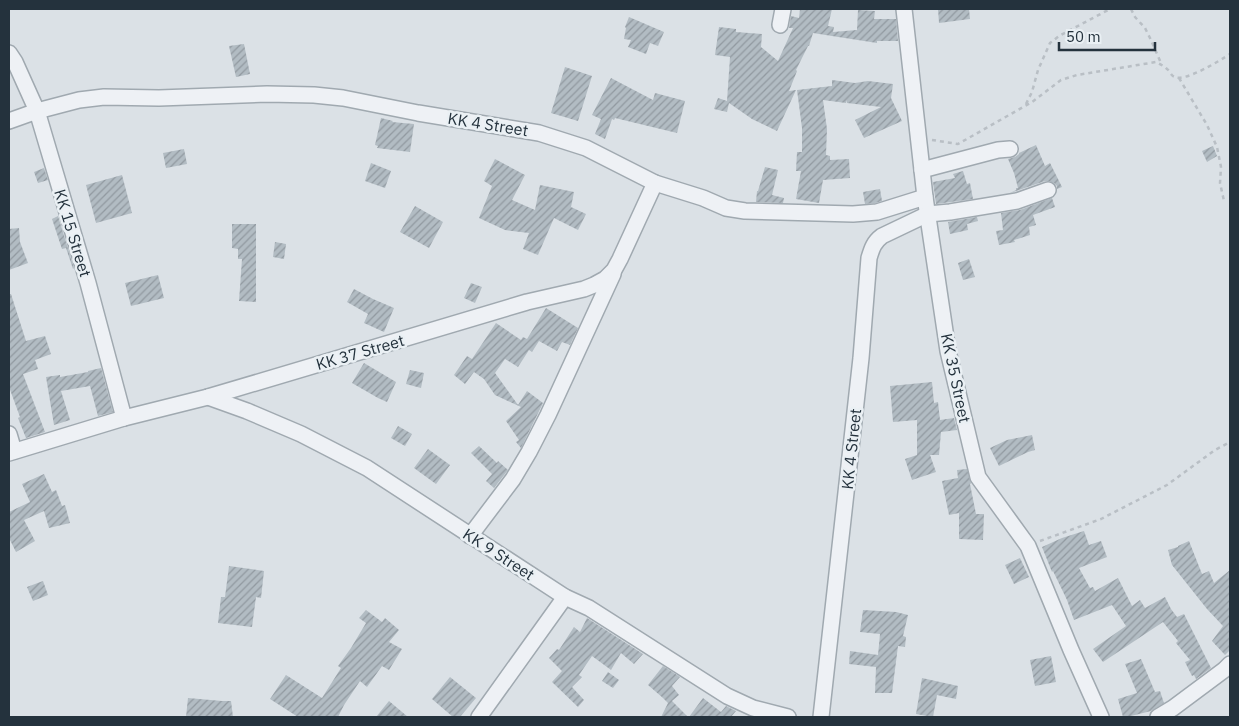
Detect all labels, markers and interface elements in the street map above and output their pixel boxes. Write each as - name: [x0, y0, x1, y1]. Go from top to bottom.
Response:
- scale bar: [1059, 20, 1155, 52]
- text: 50 m: [1066, 27, 1101, 46]
- street label: KK 4 Street: [446, 108, 530, 140]
- street label: KK 15 Street: [50, 187, 96, 279]
- street label: KK 37 Street: [314, 330, 406, 374]
- street label: KK 35 Street: [937, 331, 975, 425]
- street label: KK 4 Street: [837, 408, 865, 490]
- street label: KK 9 Street: [459, 523, 539, 585]

